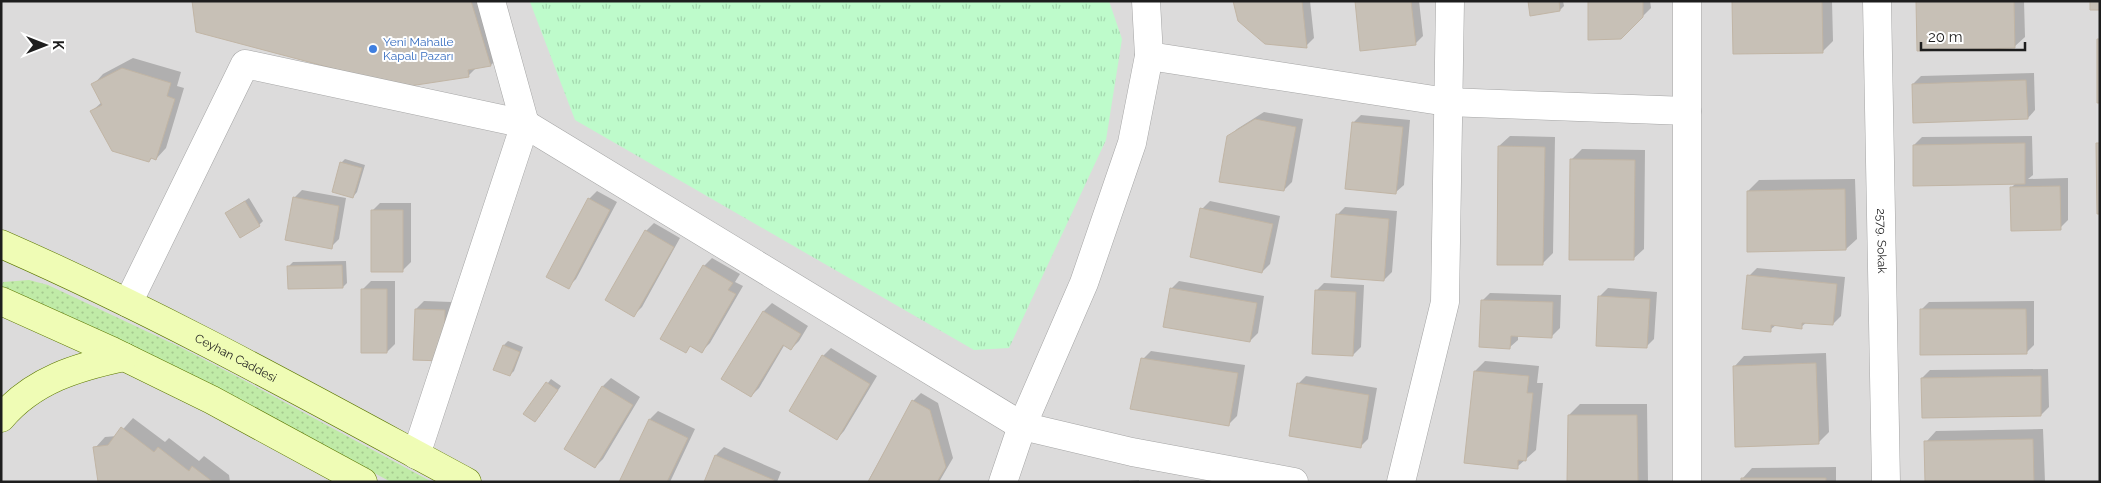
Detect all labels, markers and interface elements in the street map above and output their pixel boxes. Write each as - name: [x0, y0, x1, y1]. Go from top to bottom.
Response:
- north arrow: [20, 20, 70, 70]
- scale bar: [1921, 20, 2025, 52]
- text: 20 m: [1928, 28, 1963, 46]
- place label: Yeni Mahalle Kapalı Pazarı: [383, 35, 454, 63]
- text: K: [50, 40, 66, 50]
- marker: Yeni Mahalle Kapalı Pazarı: [367, 43, 379, 55]
- street label: 2579. Sokak: [1874, 208, 1889, 274]
- street label: Ceyhan Caddesi: [192, 331, 279, 385]

